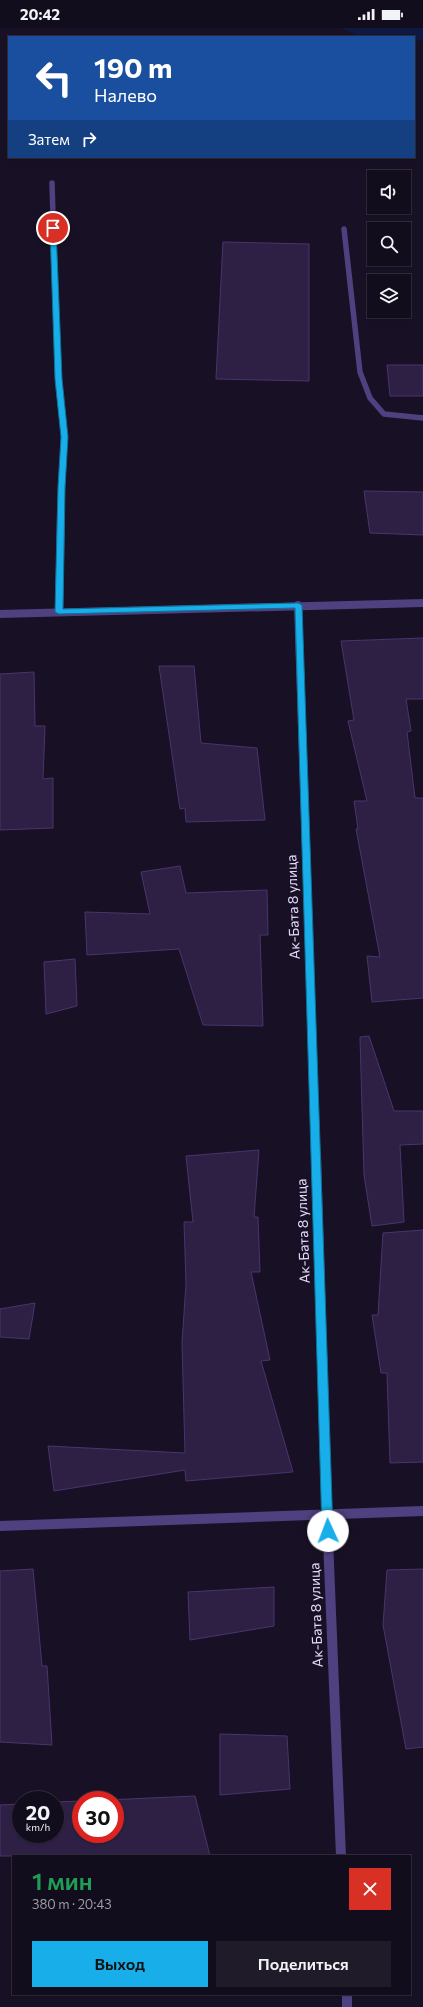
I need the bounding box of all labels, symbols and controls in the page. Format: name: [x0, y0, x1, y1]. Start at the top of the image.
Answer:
text: 20:42: [20, 5, 60, 23]
text: 190 m: [94, 50, 172, 84]
icon: left: [28, 52, 80, 104]
text: Налево: [94, 84, 157, 106]
icon: right: [78, 128, 100, 150]
text: Затем: [28, 130, 70, 148]
map controls: [367, 170, 411, 318]
button: sound: [367, 170, 411, 214]
pin: [36, 211, 70, 245]
icon: arrive: [42, 217, 64, 239]
button: search: [367, 222, 411, 266]
button: layers: [367, 274, 411, 318]
street label: Ак-Бата 8 улица: [282, 854, 303, 960]
street label: Ак-Бата 8 улица: [292, 1178, 313, 1284]
position arrow: [307, 1510, 349, 1552]
street label: Ак-Бата 8 улица: [305, 1562, 326, 1668]
speed limit sign: 30: [72, 1791, 124, 1843]
text: 20: [26, 1800, 50, 1824]
text: km/h: [26, 1821, 50, 1833]
text: 1 мин: [32, 1866, 93, 1895]
button: close: [349, 1868, 391, 1910]
text: 380 m · 20:43: [32, 1896, 112, 1912]
button: Выход: [32, 1941, 208, 1987]
button: Поделиться: [216, 1941, 391, 1987]

